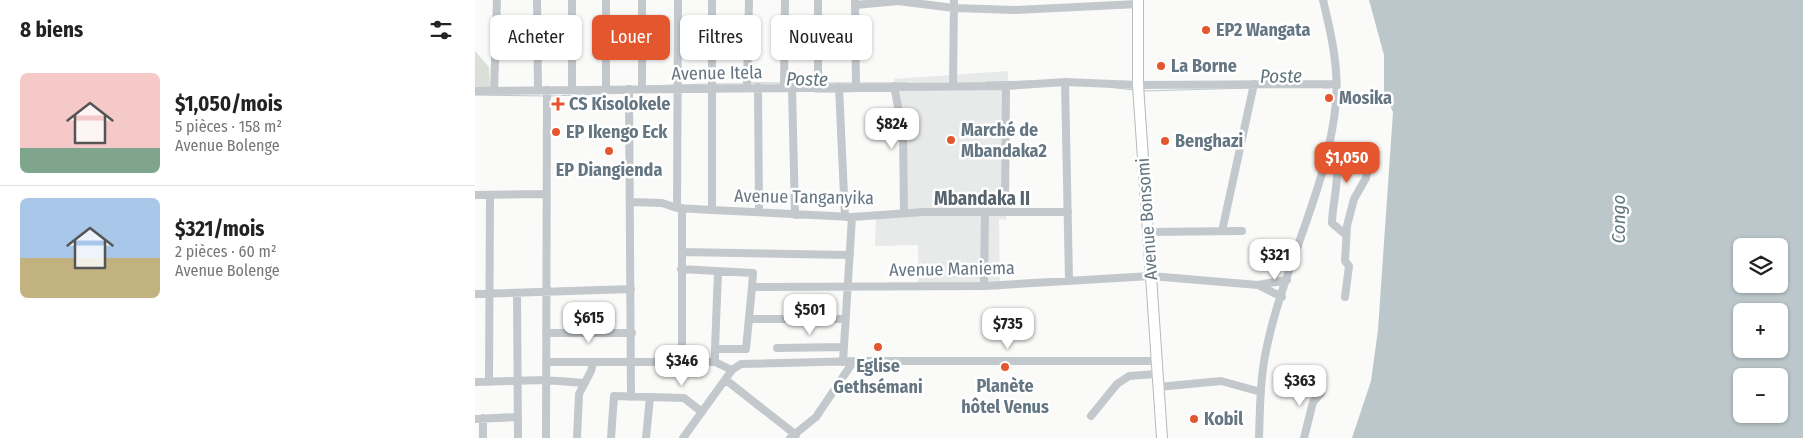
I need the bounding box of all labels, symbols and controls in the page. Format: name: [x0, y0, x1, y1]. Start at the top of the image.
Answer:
chip: Acheter: [490, 15, 582, 60]
chip: Louer: [592, 15, 670, 60]
chip: Filtres: [680, 15, 761, 60]
chip: Nouveau: [771, 15, 872, 60]
icon: filters: [427, 16, 455, 44]
text: 8 biens: [20, 17, 83, 43]
place label: EP2 Wangata: [1216, 19, 1310, 41]
marker: EP2 Wangata: [1200, 24, 1212, 36]
place label: La Borne: [1171, 55, 1237, 77]
marker: La Borne: [1155, 60, 1167, 72]
street label: Avenue Itela: [671, 61, 763, 85]
water label: Poste: [1260, 64, 1302, 88]
water label: Poste: [786, 67, 828, 91]
place label: Mosika: [1339, 87, 1392, 109]
text: $1,050/mois: [175, 91, 282, 117]
marker: Mosika: [1323, 92, 1335, 104]
icon: home: [60, 93, 120, 153]
place label: CS Kisolokele: [569, 93, 670, 115]
marker: CS Kisolokele: [551, 97, 565, 111]
pin: $824: [862, 108, 922, 150]
text: $824: [876, 114, 908, 133]
text: 5 pièces · 158 m²: [175, 117, 282, 136]
place label: Marché de Mbandaka2: [961, 119, 1047, 162]
place label: EP Ikengo Eck: [566, 121, 668, 143]
marker: EP Ikengo Eck: [550, 126, 562, 138]
place label: Benghazi: [1175, 130, 1243, 152]
marker: Marché de Mbandaka2: [945, 134, 957, 146]
marker: Benghazi: [1159, 135, 1171, 147]
text: Avenue Bolenge: [175, 136, 280, 155]
pin: $1,050: [1306, 142, 1388, 184]
marker: EP Diangienda: [603, 145, 615, 157]
text: $1,050: [1326, 148, 1368, 167]
street label: Avenue Bonsomi: [1132, 157, 1162, 281]
place label: EP Diangienda: [556, 159, 662, 181]
street label: Avenue Tanganyika: [734, 185, 874, 209]
district label: Mbandaka II: [934, 187, 1030, 210]
water label: Congo: [1607, 194, 1630, 244]
text: $321/mois: [175, 216, 265, 242]
icon: home: [60, 218, 120, 278]
pin: $321: [1245, 238, 1305, 281]
map controls: [1733, 238, 1788, 423]
button: layers: [1733, 238, 1788, 293]
text: 2 pièces · 60 m²: [175, 242, 277, 261]
text: $321: [1260, 245, 1290, 264]
street label: Avenue Maniema: [889, 257, 1015, 281]
text: Avenue Bolenge: [175, 261, 280, 280]
pin: $501: [780, 294, 840, 336]
text: $501: [795, 300, 825, 319]
pin: $615: [559, 302, 619, 344]
button: +: [1733, 303, 1788, 358]
text: $615: [574, 308, 604, 327]
pin: $735: [978, 308, 1038, 350]
text: $735: [993, 314, 1023, 333]
marker: Eglise Gethsémani: [872, 341, 884, 353]
pin: $346: [652, 344, 712, 387]
text: $346: [666, 351, 698, 370]
place label: Eglise Gethsémani: [833, 355, 923, 398]
marker: Planète hôtel Venus: [999, 361, 1011, 373]
pin: $363: [1270, 364, 1330, 407]
button: −: [1733, 368, 1788, 423]
text: $363: [1284, 371, 1316, 390]
place label: Planète hôtel Venus: [961, 375, 1049, 418]
place label: Kobil: [1204, 408, 1243, 430]
marker: Kobil: [1188, 413, 1200, 425]

